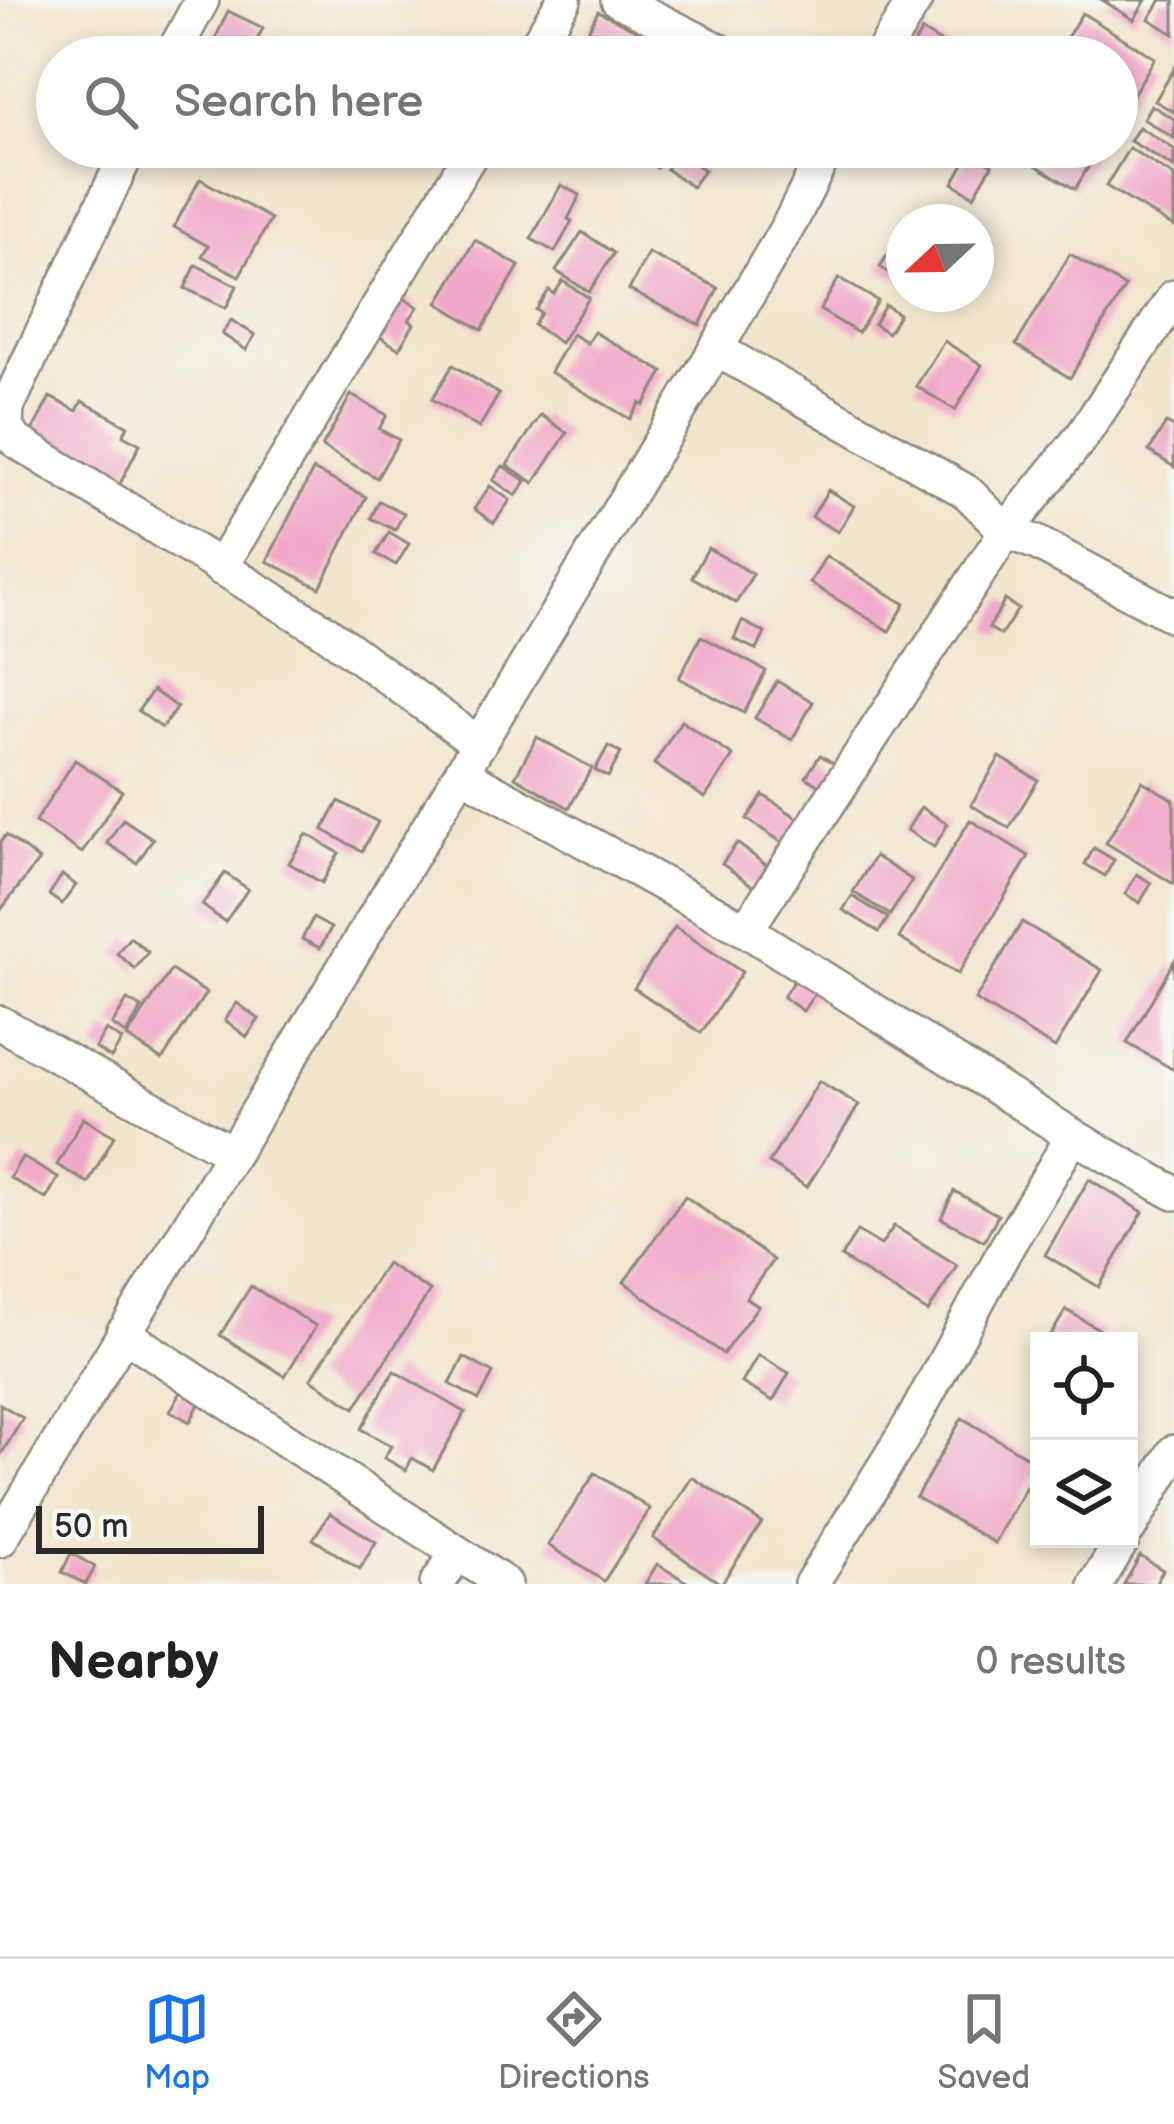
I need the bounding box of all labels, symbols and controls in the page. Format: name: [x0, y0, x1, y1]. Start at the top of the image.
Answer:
search box: [36, 36, 1138, 168]
icon: search: [78, 69, 144, 135]
text: Search here: [174, 75, 423, 130]
north arrow: [886, 204, 994, 312]
map controls: [1030, 1332, 1138, 1548]
button: locate: [1030, 1332, 1138, 1440]
button: layers: [1030, 1440, 1138, 1548]
scale bar: [36, 1500, 264, 1553]
text: 50 m: [54, 1507, 129, 1547]
text: Nearby: [48, 1632, 219, 1693]
text: 0 results: [975, 1639, 1126, 1686]
tab: Map: [144, 1986, 210, 2098]
tab: Directions: [498, 1986, 650, 2098]
tab: Saved: [937, 1986, 1030, 2098]

